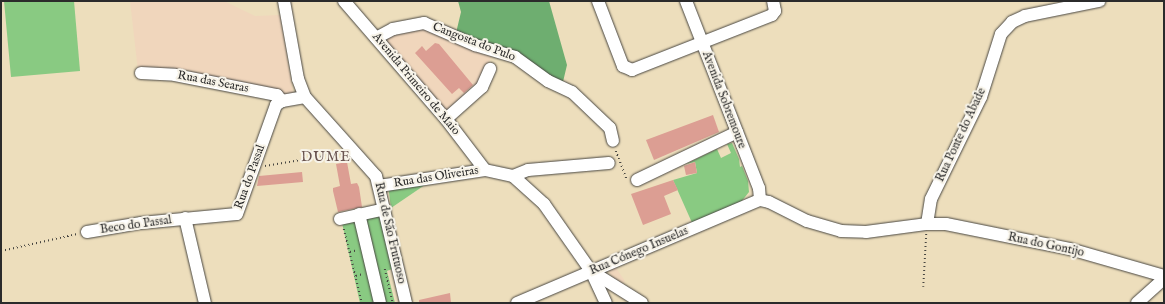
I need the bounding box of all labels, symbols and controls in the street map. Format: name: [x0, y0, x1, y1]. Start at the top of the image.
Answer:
street label: Cangosta do Pulo: [431, 20, 517, 64]
street label: Avenida Primeiro de Maio: [369, 30, 463, 138]
street label: Avenida Sobremoure: [699, 49, 749, 151]
street label: Rua das Searas: [176, 68, 250, 96]
street label: Rua Ponte do Abade: [933, 86, 989, 184]
street label: Rua do Passal: [232, 143, 268, 211]
district label: DUME: [301, 149, 351, 165]
street label: Rua das Oliveiras: [393, 163, 479, 191]
street label: Rua de São Frutuoso: [371, 181, 409, 285]
street label: Beco do Passal: [99, 213, 173, 237]
street label: Rua Cónego Insuelas: [588, 224, 690, 278]
street label: Rua do Gontijo: [1007, 230, 1085, 260]

